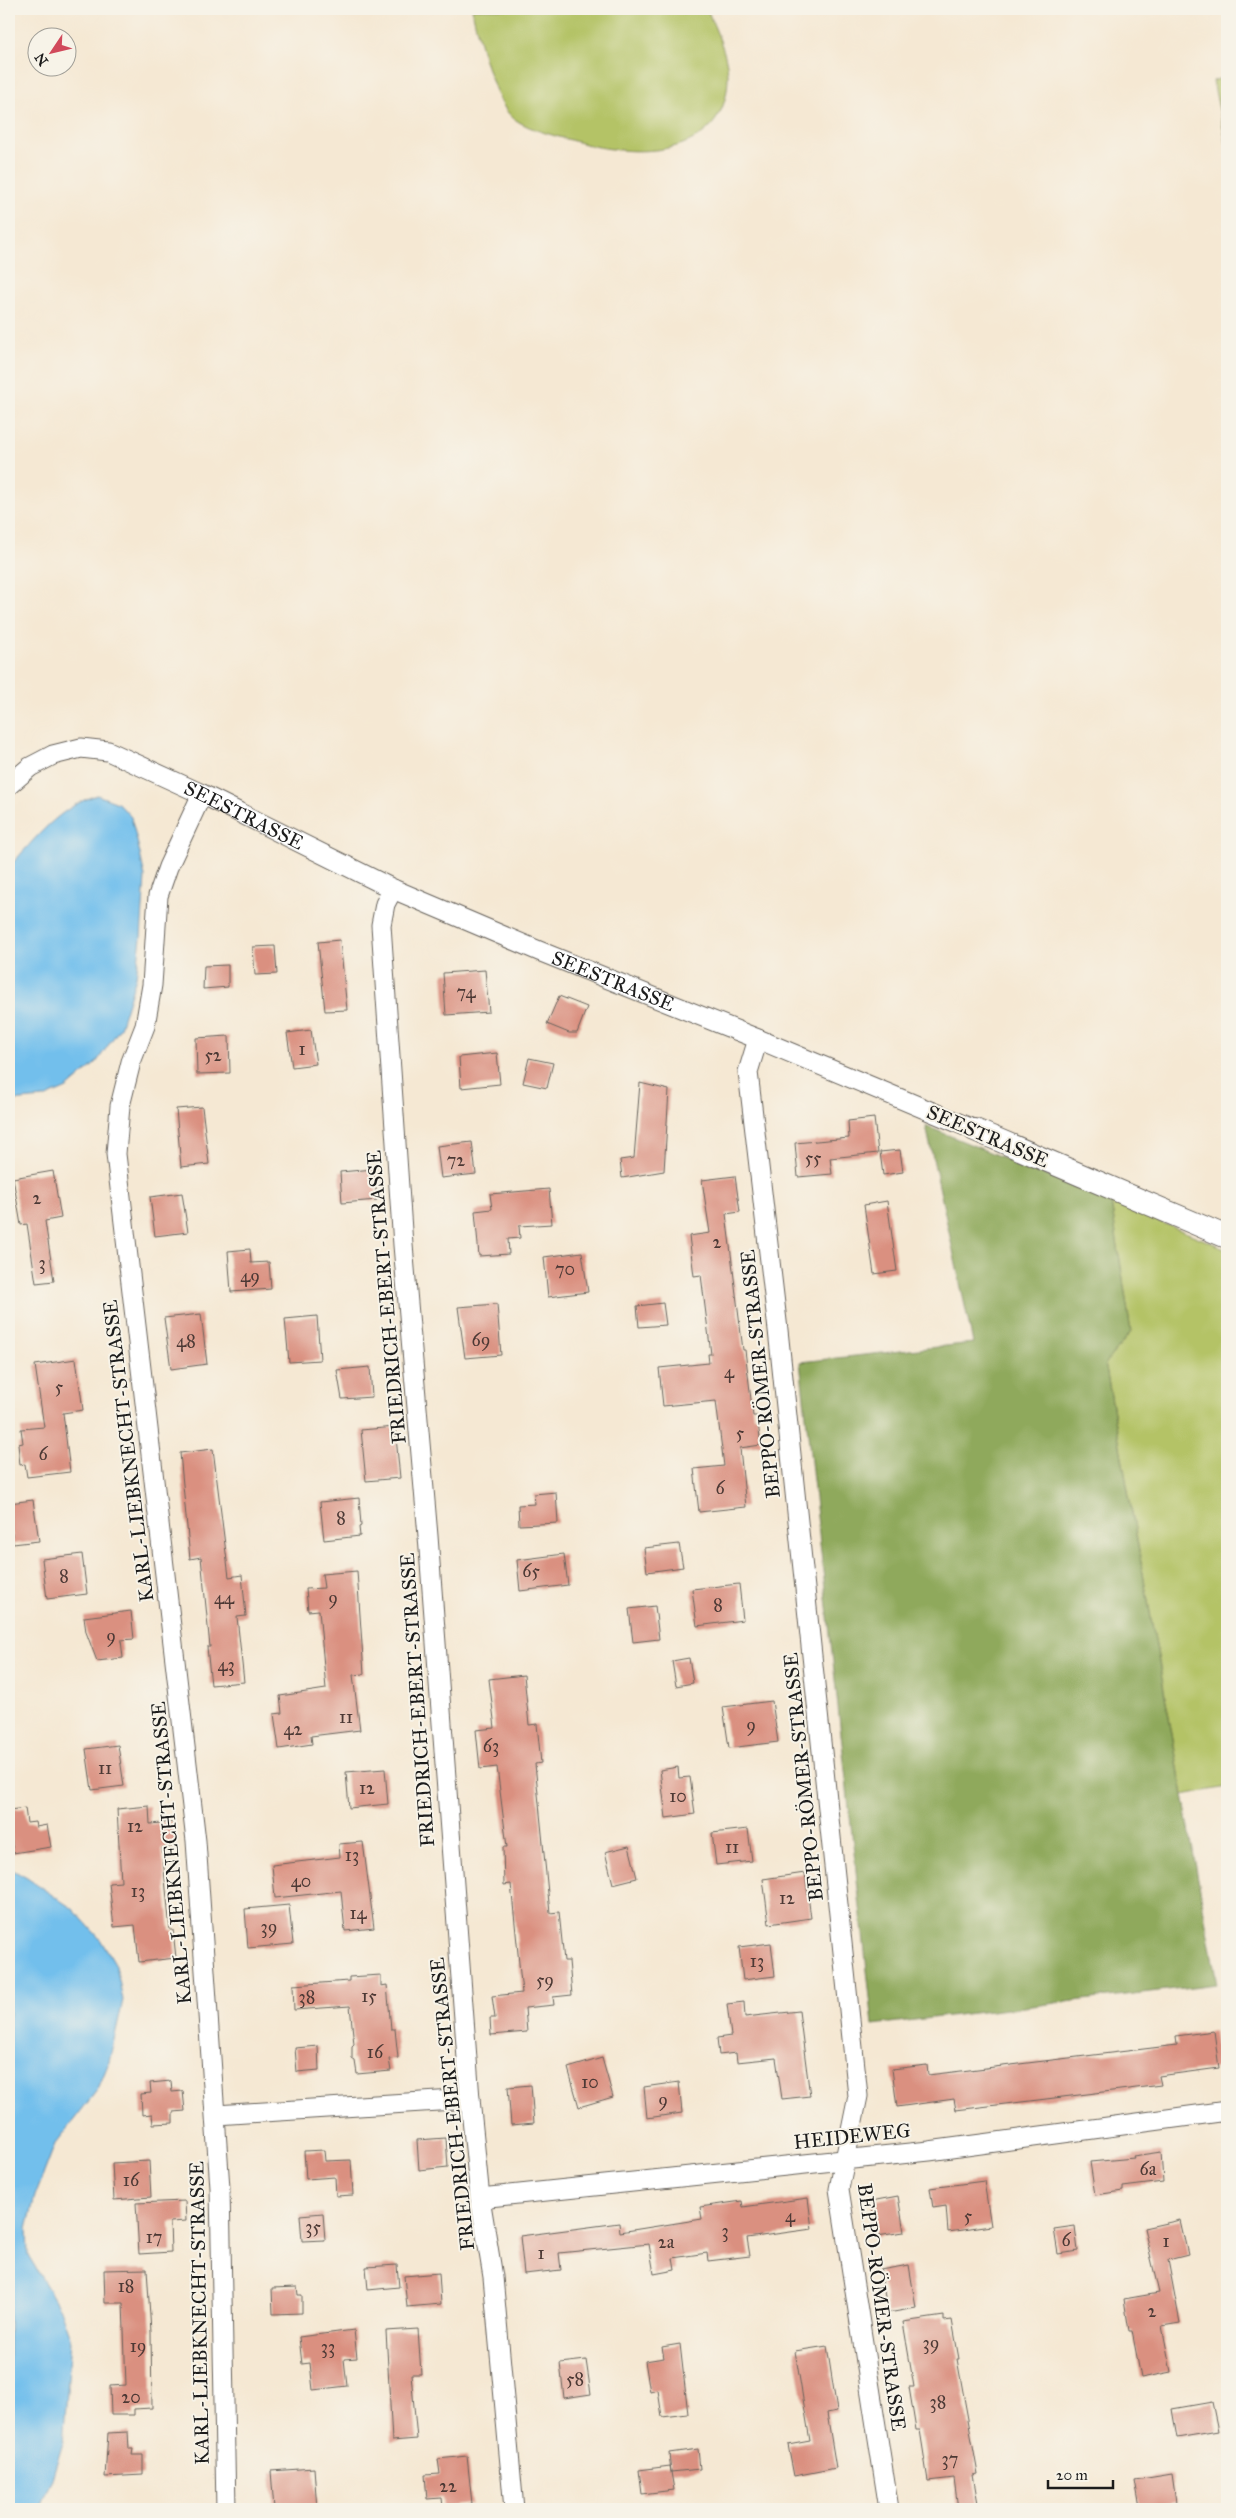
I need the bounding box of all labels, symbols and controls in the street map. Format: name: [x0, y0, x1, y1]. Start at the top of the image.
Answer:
north arrow: [28, 28, 78, 78]
text: N: [31, 49, 52, 69]
street label: SEESTRASSE: [181, 776, 308, 855]
street label: SEESTRASSE: [548, 945, 678, 1016]
house number: 74: [456, 981, 477, 1003]
house number: 1: [298, 1038, 306, 1060]
house number: 52: [204, 1044, 222, 1066]
street label: SEESTRASSE: [923, 1100, 1053, 1172]
house number: 55: [805, 1147, 822, 1169]
street label: FRIEDRICH-EBERT-STRASSE: [361, 1149, 411, 1445]
house number: 72: [447, 1149, 465, 1171]
house number: 2: [33, 1187, 42, 1209]
house number: 2: [713, 1231, 722, 1253]
street label: BEPPO-RÖMER-STRASSE: [735, 1249, 785, 1499]
house number: 3: [38, 1252, 46, 1274]
house number: 70: [555, 1258, 575, 1280]
house number: 49: [240, 1265, 260, 1287]
street label: KARL-LIEBKNECHT-STRASSE: [98, 1299, 158, 1603]
house number: 69: [472, 1329, 490, 1351]
house number: 48: [176, 1330, 196, 1352]
house number: 4: [724, 1361, 735, 1383]
house number: 5: [55, 1376, 64, 1398]
house number: 5: [736, 1422, 745, 1444]
house number: 6: [38, 1443, 48, 1465]
house number: 6: [715, 1477, 725, 1499]
house number: 8: [336, 1507, 346, 1529]
street label: FRIEDRICH-EBERT-STRASSE: [395, 1552, 439, 1848]
house number: 65: [522, 1560, 540, 1582]
house number: 8: [59, 1565, 69, 1587]
house number: 44: [214, 1587, 235, 1609]
house number: 9: [328, 1587, 338, 1609]
house number: 8: [713, 1594, 723, 1616]
house number: 9: [106, 1625, 116, 1647]
street label: BEPPO-RÖMER-STRASSE: [778, 1652, 828, 1902]
house number: 43: [217, 1654, 235, 1676]
street label: KARL-LIEBKNECHT-STRASSE: [146, 1701, 196, 2005]
house number: 11: [339, 1706, 353, 1728]
house number: 9: [746, 1714, 756, 1736]
house number: 42: [284, 1718, 303, 1740]
house number: 63: [483, 1735, 499, 1757]
house number: 11: [98, 1757, 112, 1779]
house number: 12: [359, 1777, 375, 1799]
house number: 10: [669, 1785, 687, 1807]
house number: 12: [127, 1815, 143, 1837]
house number: 11: [725, 1836, 739, 1858]
house number: 13: [345, 1844, 359, 1866]
house number: 40: [291, 1870, 311, 1892]
house number: 13: [131, 1880, 145, 1902]
house number: 12: [779, 1887, 795, 1909]
house number: 14: [349, 1902, 368, 1924]
house number: 39: [261, 1916, 277, 1938]
house number: 13: [750, 1950, 764, 1972]
street label: FRIEDRICH-EBERT-STRASSE: [425, 1956, 479, 2252]
house number: 59: [536, 1969, 554, 1991]
house number: 15: [361, 1985, 377, 2007]
house number: 38: [299, 1986, 315, 2008]
house number: 16: [367, 2041, 384, 2063]
house number: 10: [581, 2071, 599, 2093]
house number: 9: [658, 2089, 668, 2111]
street label: HEIDEWEG: [792, 2118, 912, 2154]
house number: 6a: [1140, 2158, 1157, 2180]
street label: KARL-LIEBKNECHT-STRASSE: [184, 2161, 214, 2465]
house number: 16: [123, 2169, 140, 2191]
street label: BEPPO-RÖMER-STRASSE: [853, 2182, 911, 2432]
house number: 4: [785, 2205, 796, 2227]
house number: 5: [964, 2205, 973, 2227]
house number: 35: [305, 2216, 321, 2238]
house number: 3: [721, 2220, 729, 2242]
house number: 17: [146, 2226, 162, 2248]
house number: 6: [1061, 2229, 1071, 2251]
house number: 1: [1162, 2230, 1170, 2252]
house number: 2a: [658, 2231, 675, 2253]
house number: 1: [537, 2242, 545, 2264]
house number: 18: [118, 2275, 134, 2297]
house number: 2: [1148, 2300, 1157, 2322]
house number: 39: [923, 2332, 939, 2354]
house number: 19: [130, 2335, 146, 2357]
house number: 33: [321, 2336, 335, 2358]
house number: 58: [566, 2368, 584, 2390]
house number: 20: [121, 2386, 141, 2408]
house number: 38: [930, 2391, 946, 2413]
house number: 37: [942, 2448, 958, 2470]
scale bar: [1048, 2458, 1114, 2490]
text: 20 m: [1056, 2466, 1088, 2484]
house number: 22: [439, 2475, 457, 2497]

